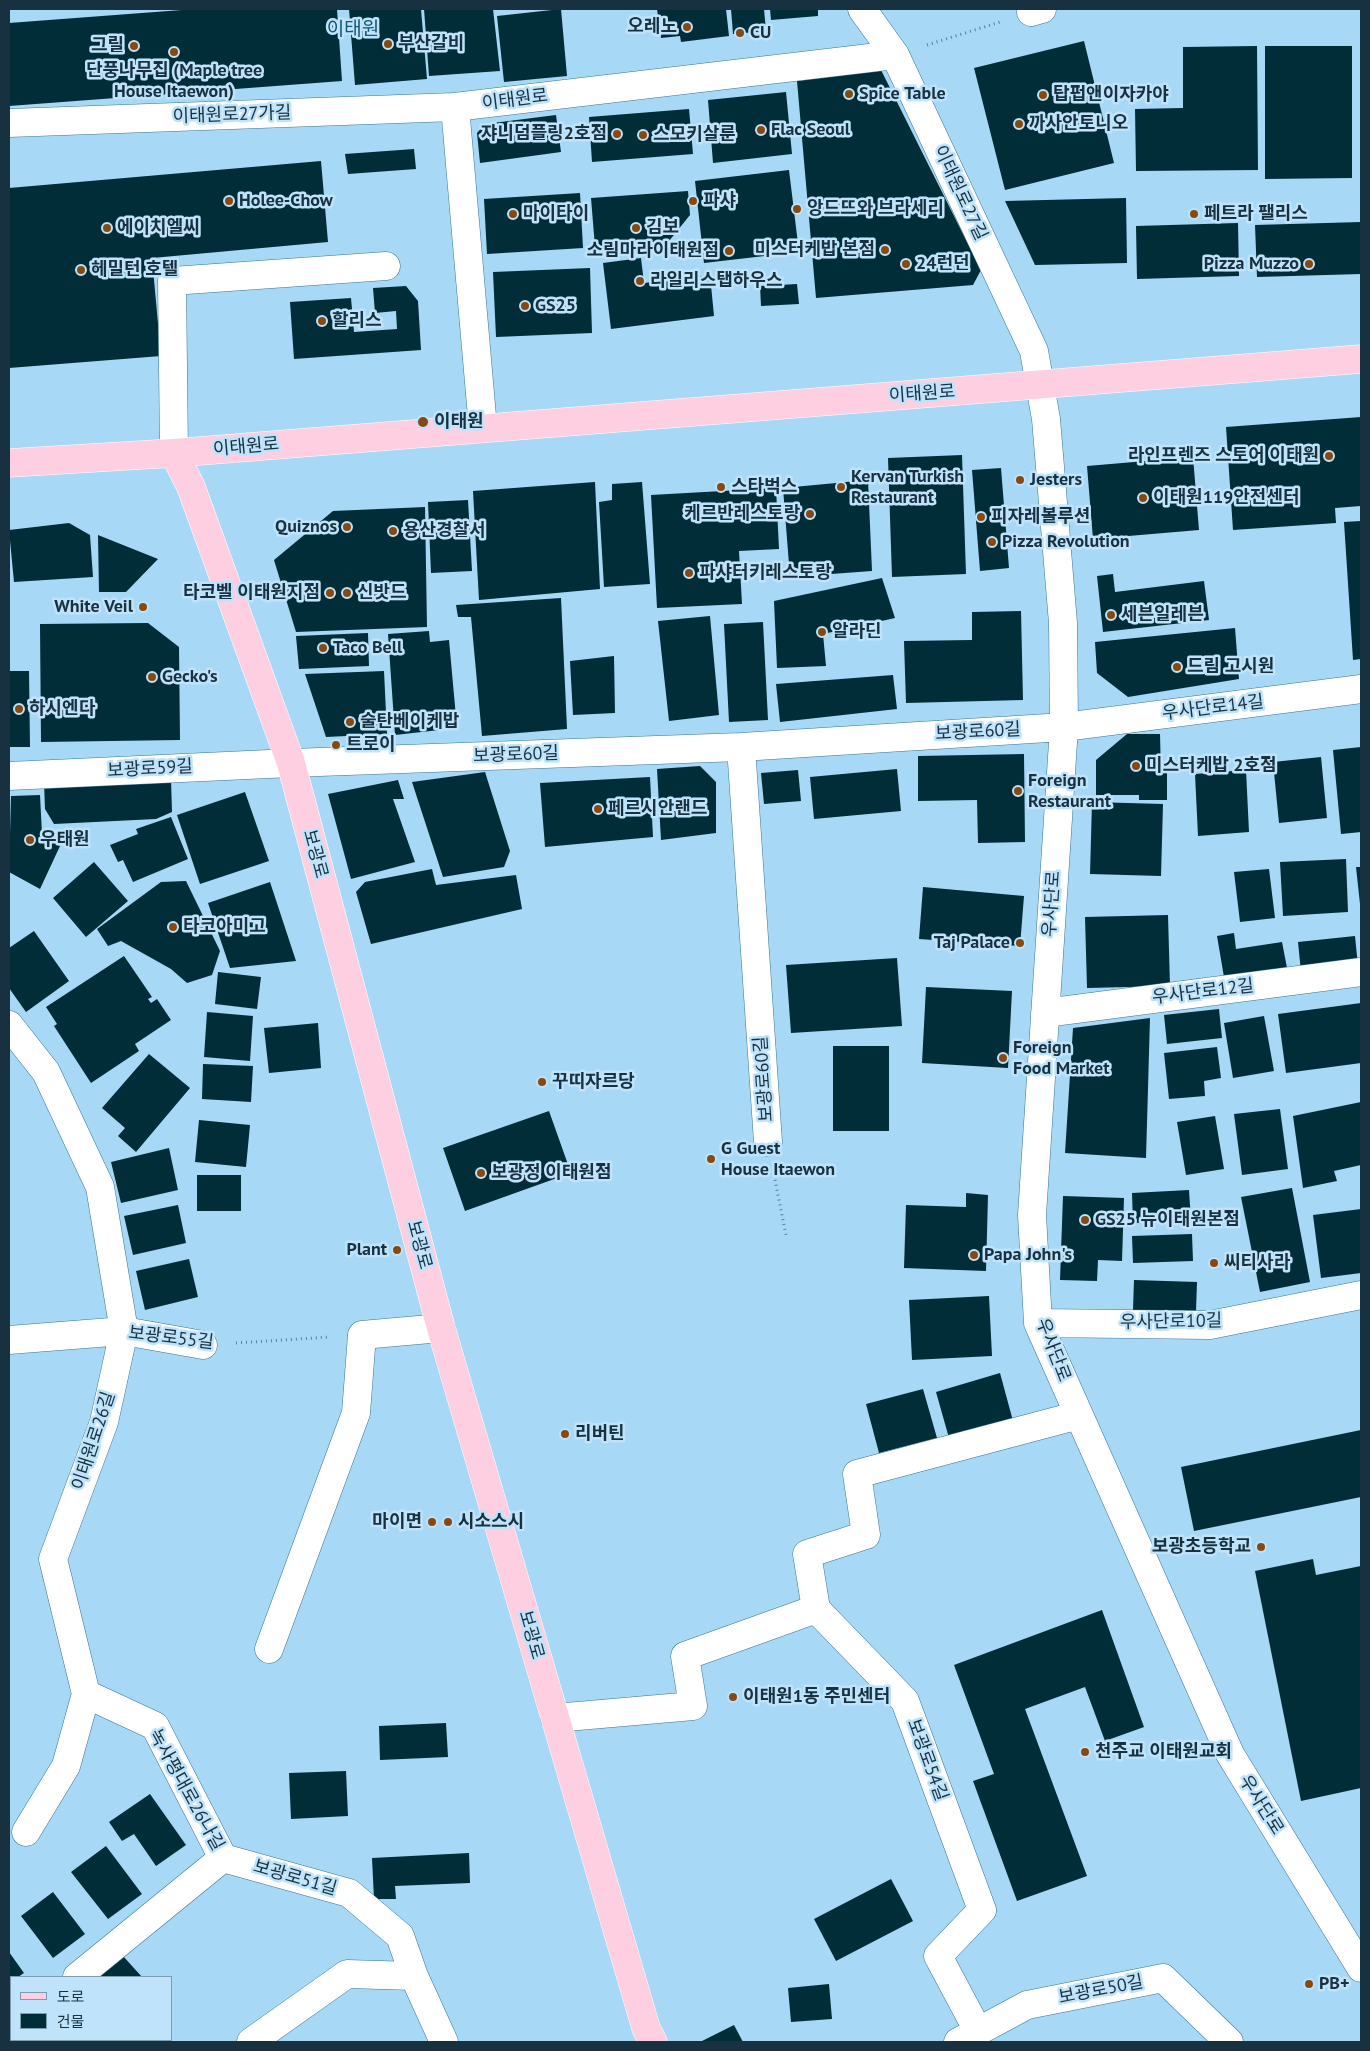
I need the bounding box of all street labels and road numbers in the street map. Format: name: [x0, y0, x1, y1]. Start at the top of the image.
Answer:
street label: 이태원로: [481, 85, 549, 115]
street label: 이태원로27가길: [172, 102, 292, 128]
street label: 이태원로27길: [929, 142, 991, 244]
street label: 이태원로: [888, 381, 956, 407]
street label: 이태원로: [212, 433, 280, 461]
street label: 우사단로14길: [1161, 691, 1265, 725]
street label: 보광로60길: [935, 719, 1021, 745]
street label: 보광로60길: [473, 743, 559, 767]
street label: 보광로59길: [107, 756, 193, 782]
street label: 보광로: [298, 827, 332, 881]
street label: 우사단로: [1039, 870, 1065, 938]
street label: 우사단로12길: [1151, 975, 1255, 1009]
street label: 보광로60길: [750, 1035, 778, 1123]
street label: 보광로: [402, 1218, 436, 1272]
street label: 우사단로10길: [1120, 1310, 1222, 1334]
street label: 우사단로: [1031, 1315, 1075, 1385]
street label: 보광로55길: [127, 1322, 215, 1354]
street label: 이태원로26길: [68, 1389, 120, 1493]
street label: 보광로: [514, 1608, 548, 1662]
street label: 보광로54길: [902, 1716, 952, 1804]
street label: 녹사평대로26나길: [144, 1725, 228, 1855]
street label: 우사단로: [1234, 1771, 1288, 1839]
street label: 보광로51길: [251, 1856, 339, 1900]
street label: 보광로50길: [1057, 1971, 1145, 2009]

